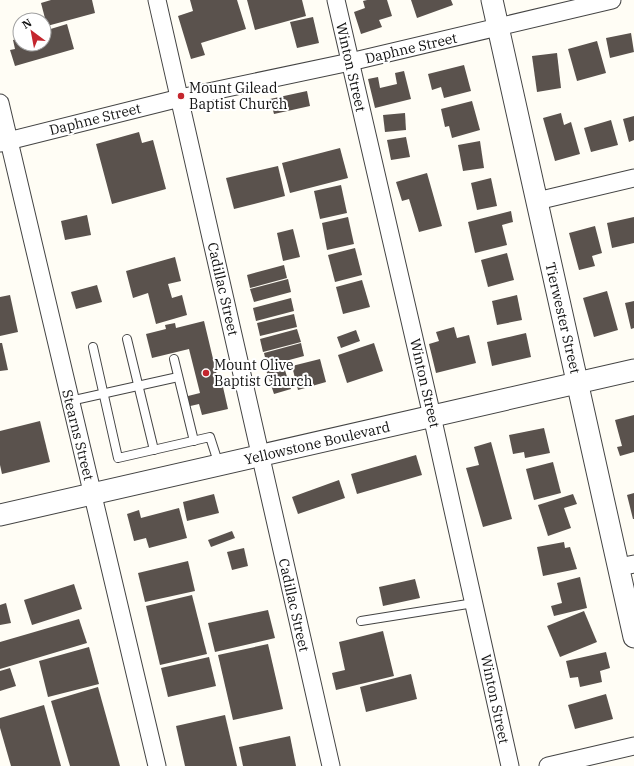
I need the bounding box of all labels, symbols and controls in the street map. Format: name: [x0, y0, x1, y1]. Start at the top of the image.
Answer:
north arrow: [12, 12, 52, 52]
text: N: [19, 15, 34, 32]
street label: Winton Street: [332, 21, 370, 113]
street label: Daphne Street: [363, 29, 459, 67]
place label: Mount Gilead Baptist Church: [189, 79, 288, 113]
marker: Mount Gilead Baptist Church: [176, 91, 186, 101]
street label: Daphne Street: [47, 99, 143, 139]
street label: Cadillac Street: [204, 241, 243, 338]
street label: Tierwester Street: [541, 260, 585, 376]
street label: Winton Street: [406, 337, 444, 429]
place label: Mount Olive Baptist Church: [214, 356, 313, 390]
marker: Mount Olive Baptist Church: [201, 368, 211, 378]
street label: Stearns Street: [58, 388, 98, 482]
street label: Yellowstone Boulevard: [242, 417, 392, 469]
street label: Cadillac Street: [275, 557, 314, 654]
street label: Winton Street: [477, 653, 513, 745]

